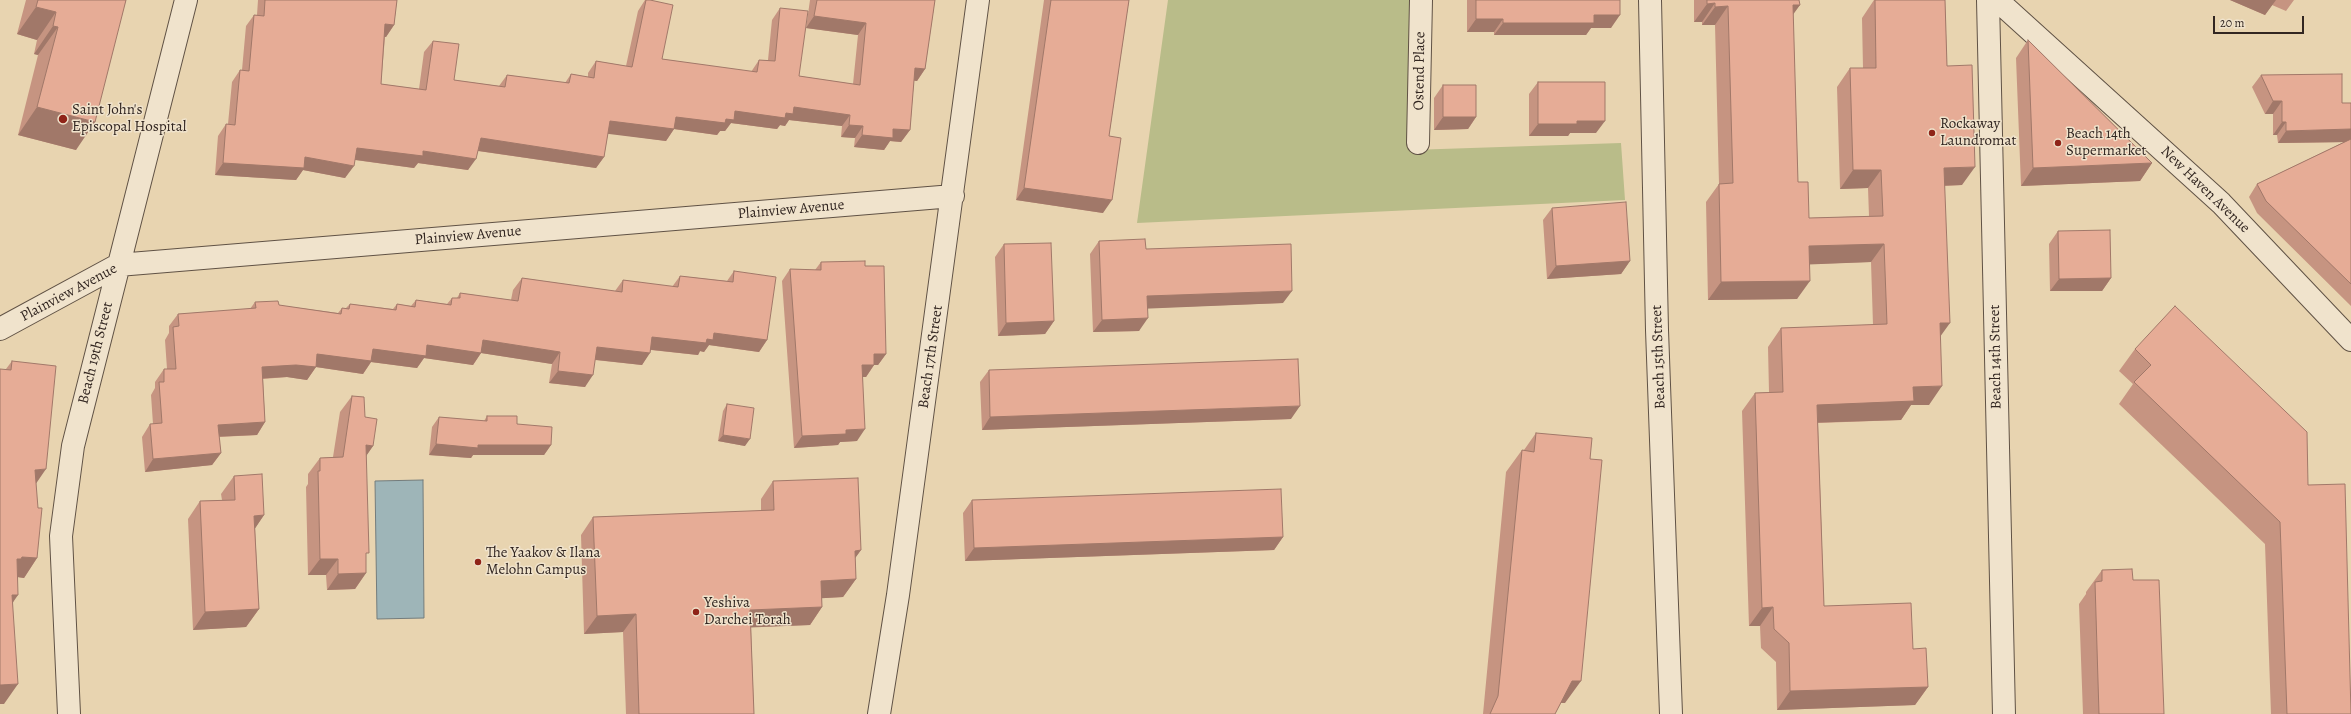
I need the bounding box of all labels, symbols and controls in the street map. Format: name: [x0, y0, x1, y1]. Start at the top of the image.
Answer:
scale bar: [2215, 8, 2306, 34]
text: 20 m: [2220, 15, 2244, 31]
street label: Ostend Place: [1410, 31, 1430, 111]
place label: Saint John's Episcopal Hospital: [72, 101, 186, 136]
marker: Saint John's Episcopal Hospital: [57, 113, 69, 125]
place label: Rockaway Laundromat: [1940, 115, 2016, 150]
place label: Beach 14th Supermarket: [2066, 125, 2146, 160]
marker: Rockaway Laundromat: [1927, 128, 1937, 138]
marker: Beach 14th Supermarket: [2053, 138, 2063, 148]
street label: New Haven Avenue: [2156, 143, 2254, 237]
street label: Plainview Avenue: [737, 196, 845, 224]
street label: Plainview Avenue: [414, 222, 522, 250]
street label: Plainview Avenue: [18, 260, 120, 326]
street label: Beach 19th Street: [75, 300, 117, 406]
street label: Beach 17th Street: [915, 304, 947, 410]
street label: Beach 15th Street: [1648, 305, 1670, 409]
street label: Beach 14th Street: [1986, 305, 2006, 409]
place label: The Yaakov & Ilana Melohn Campus: [486, 544, 600, 579]
marker: The Yaakov & Ilana Melohn Campus: [473, 557, 483, 567]
place label: Yeshiva Darchei Torah: [704, 594, 791, 629]
marker: Yeshiva Darchei Torah: [691, 607, 701, 617]

